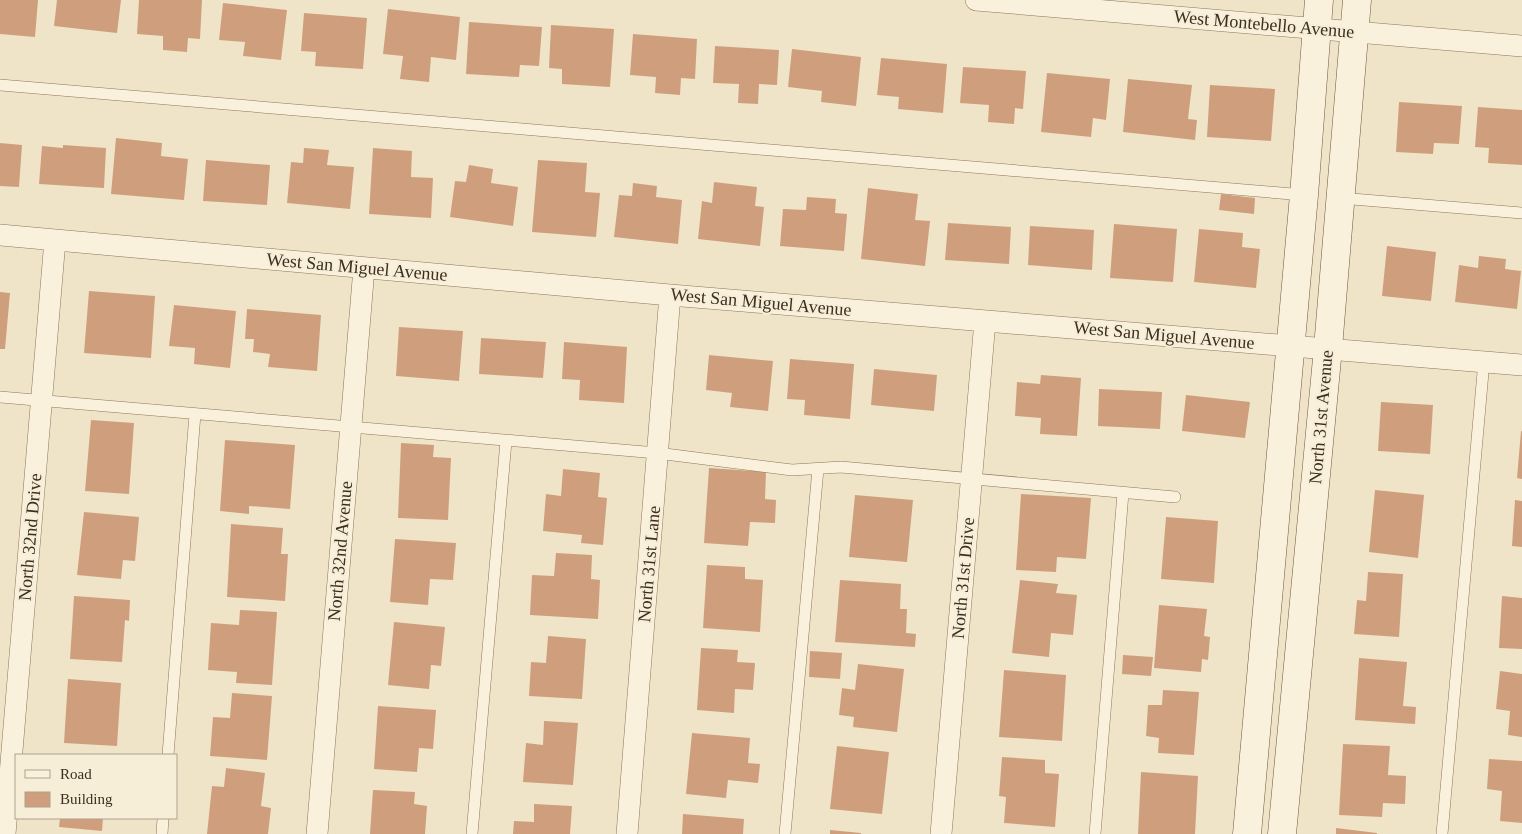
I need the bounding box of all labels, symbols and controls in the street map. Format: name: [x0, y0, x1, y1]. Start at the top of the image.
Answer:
street label: West Montebello Avenue: [1173, 6, 1355, 42]
street label: West San Miguel Avenue: [266, 249, 448, 285]
street label: West San Miguel Avenue: [670, 284, 852, 320]
street label: West San Miguel Avenue: [1073, 317, 1255, 353]
street label: North 31st Avenue: [1305, 349, 1337, 485]
street label: North 32nd Drive: [14, 472, 46, 602]
street label: North 32nd Avenue: [324, 480, 356, 622]
street label: North 31st Lane: [634, 505, 664, 623]
street label: North 31st Drive: [948, 516, 978, 640]
legend: [15, 754, 178, 819]
text: Road: [60, 766, 92, 782]
text: Building: [60, 791, 113, 807]

